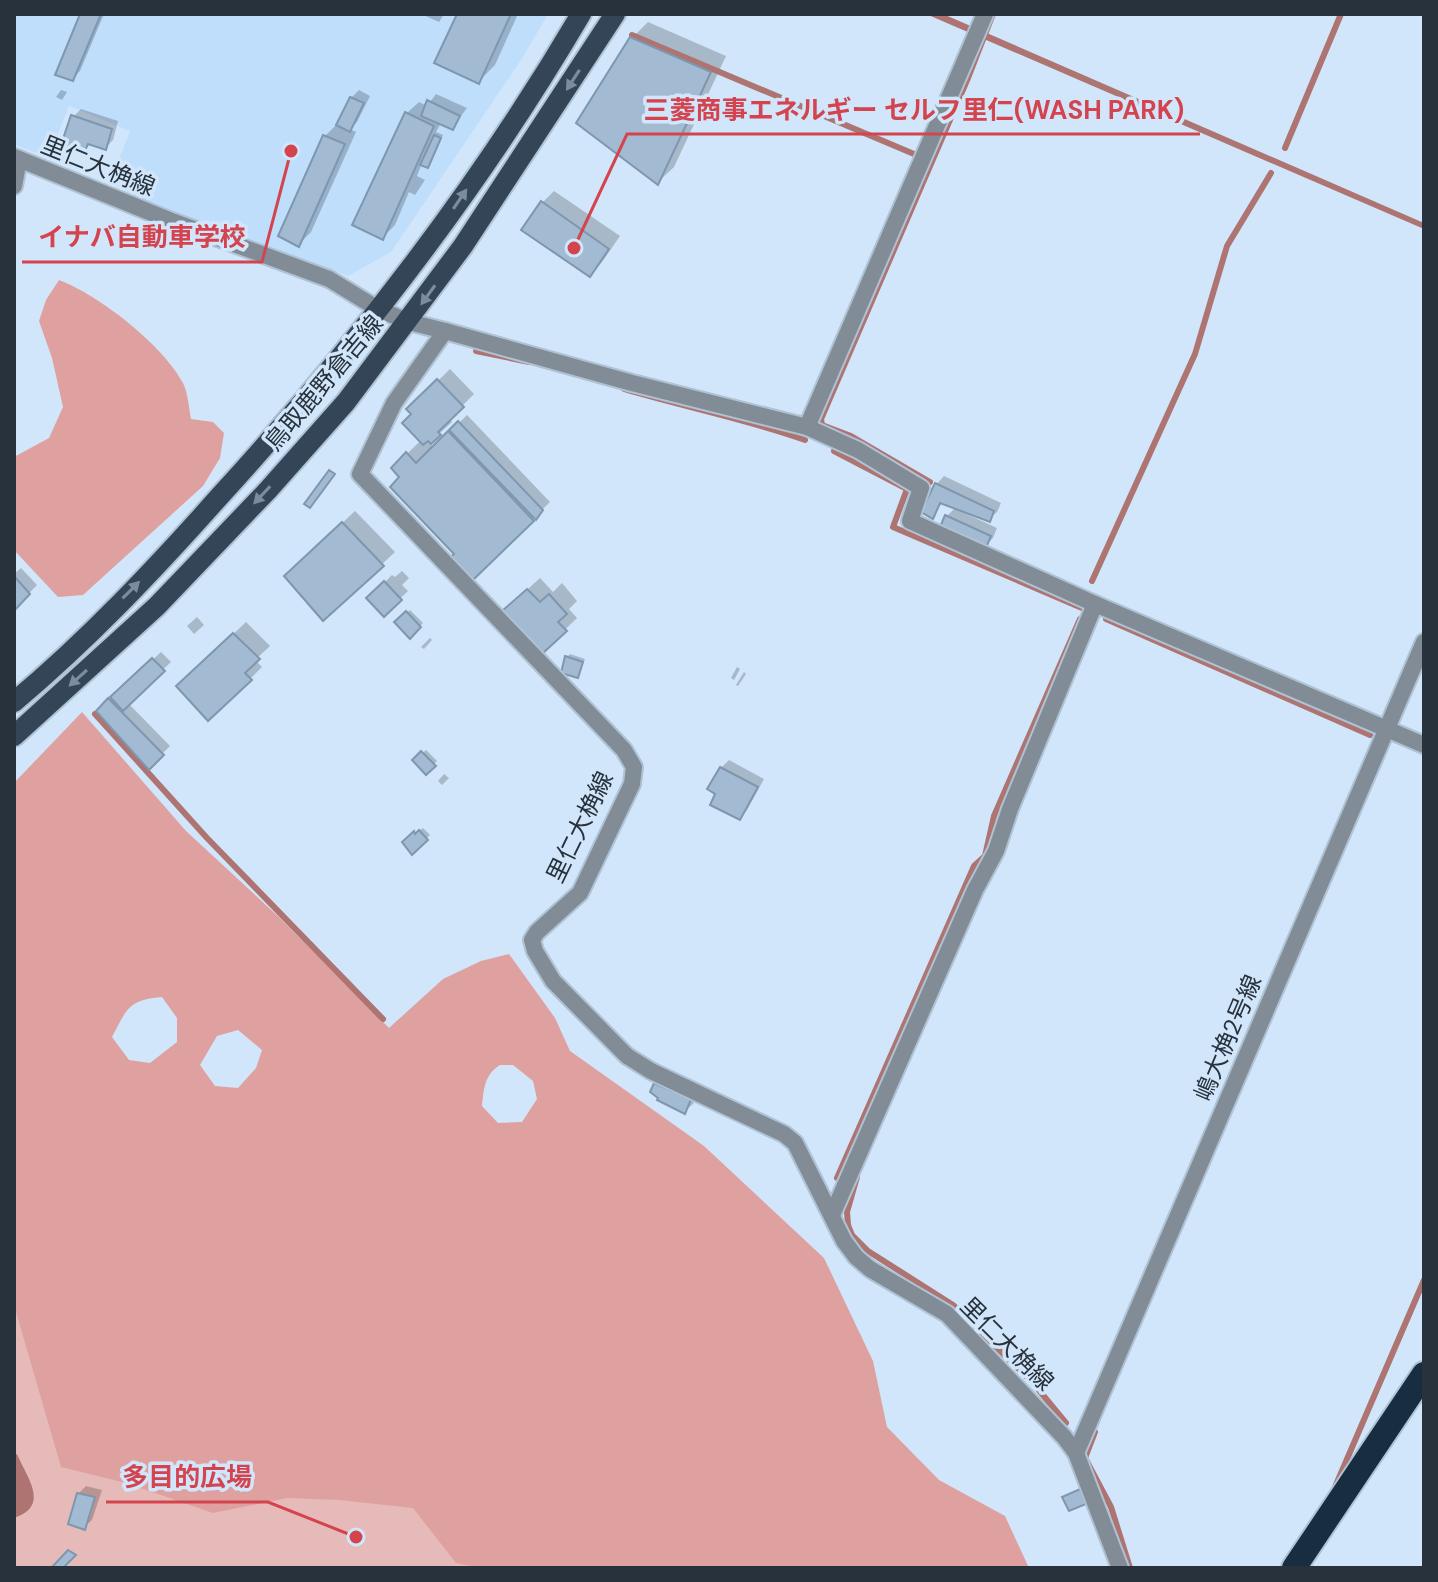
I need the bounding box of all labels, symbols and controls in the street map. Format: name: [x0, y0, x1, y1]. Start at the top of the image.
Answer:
one-way arrow: [566, 69, 581, 90]
callout: 三菱商事エネルギー セルフ里仁(WASH PARK): [627, 84, 1200, 134]
text: 三菱商事エネルギー セルフ里仁(WASH PARK): [644, 93, 1184, 127]
street label: 里仁大桷線: [37, 129, 160, 202]
one-way arrow: [452, 189, 467, 210]
callout: イナバ自動車学校: [22, 212, 262, 262]
text: イナバ自動車学校: [38, 220, 246, 254]
one-way arrow: [421, 285, 436, 306]
street label: 鳥取鹿野倉吉線: [258, 308, 389, 457]
one-way arrow: [254, 486, 272, 505]
one-way arrow: [121, 582, 140, 600]
one-way arrow: [68, 669, 87, 687]
street label: 里仁大桷線: [539, 766, 620, 888]
street label: 嶋大桷2号線: [1187, 970, 1268, 1105]
street label: 里仁大桷線: [954, 1290, 1061, 1397]
callout: 多目的広場: [106, 1452, 268, 1502]
text: 多目的広場: [122, 1460, 252, 1494]

